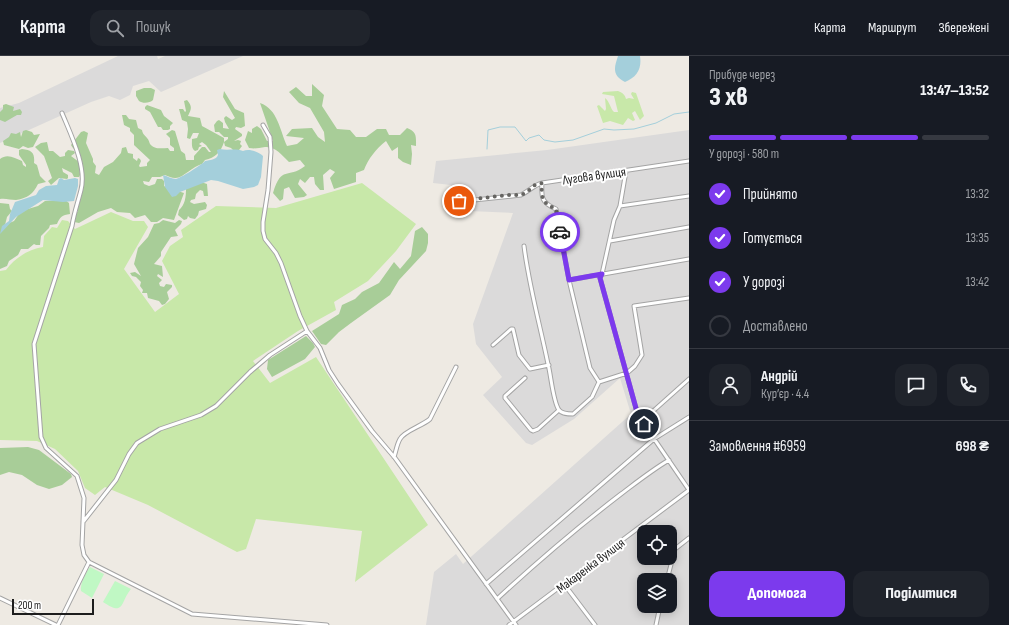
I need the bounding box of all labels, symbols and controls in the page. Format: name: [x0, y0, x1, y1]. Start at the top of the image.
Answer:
search box: [90, 10, 370, 46]
text: Карта: [20, 16, 66, 39]
icon: search: [104, 17, 126, 39]
text: Пошук: [136, 18, 170, 37]
text: Карта: [814, 19, 846, 36]
text: Маршрут: [868, 19, 916, 36]
text: Збережені: [938, 19, 989, 36]
text: Прибуде через: [709, 67, 775, 83]
text: 13:47–13:52: [920, 81, 989, 100]
text: 3 хв: [709, 82, 748, 113]
text: У дорозі · 580 m: [709, 146, 779, 162]
street label: Лугова вулиця: [560, 164, 627, 188]
icon: check: [709, 183, 731, 205]
pin: [442, 184, 476, 218]
text: Прийнято: [743, 185, 797, 204]
text: 13:32: [966, 186, 989, 202]
icon: bag: [448, 190, 470, 212]
courier: [540, 212, 580, 252]
icon: car: [549, 221, 571, 243]
icon: check: [709, 227, 731, 249]
text: Готується: [743, 229, 802, 248]
text: 13:35: [966, 230, 989, 246]
icon: check: [709, 271, 731, 293]
text: У дорозі: [743, 273, 785, 292]
text: 13:42: [966, 274, 989, 290]
text: Доставлено: [743, 317, 808, 336]
button: person: [709, 364, 751, 406]
button: chat: [895, 364, 937, 406]
button: phone: [947, 364, 989, 406]
text: Андрій: [761, 367, 797, 386]
text: Кур’єр · 4.4: [761, 386, 809, 402]
pin: [627, 407, 661, 441]
icon: home: [633, 413, 655, 435]
text: Замовлення #6959: [709, 437, 806, 456]
text: 698 ₴: [955, 437, 989, 456]
map controls: [637, 525, 677, 613]
button: locate: [637, 525, 677, 565]
street label: Макаренка вулиця: [553, 535, 628, 597]
button: Допомога: [709, 571, 845, 617]
button: Поділитися: [853, 571, 989, 617]
button: layers: [637, 573, 677, 613]
scale bar: [12, 597, 94, 616]
text: 200 m: [18, 599, 41, 612]

